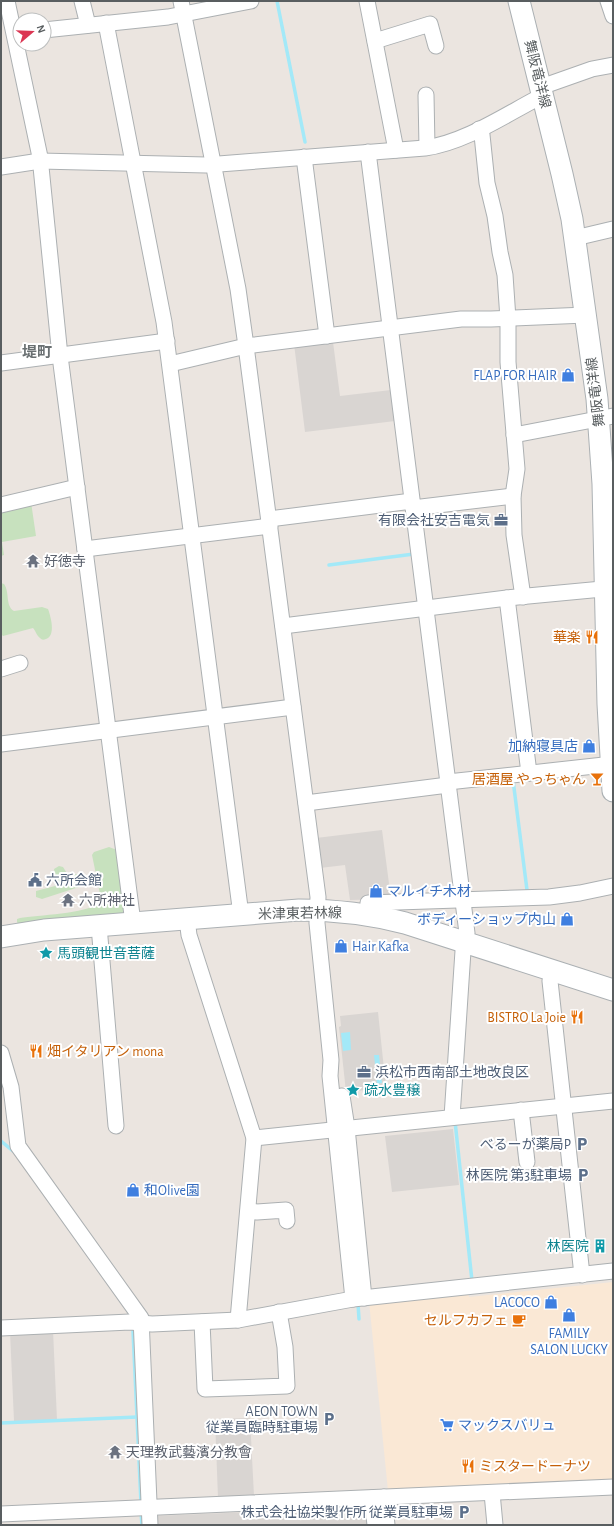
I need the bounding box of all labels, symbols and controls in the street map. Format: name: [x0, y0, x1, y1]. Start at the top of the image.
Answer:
north arrow: [12, 12, 52, 52]
text: N: [35, 23, 47, 34]
street label: 舞阪竜洋線: [522, 38, 553, 110]
district label: 堤町: [22, 344, 52, 360]
street label: 舞阪竜洋線: [584, 356, 607, 428]
shop icon: FLAP FOR HAIR: [560, 367, 576, 383]
place label: FLAP FOR HAIR: [473, 369, 557, 383]
office icon: 有限会社安吉電気: [493, 512, 509, 528]
place label: 有限会社安吉電気: [378, 513, 490, 528]
temple icon: 好徳寺: [25, 553, 41, 569]
place label: 好徳寺: [44, 554, 86, 569]
restaurant icon: 華楽: [584, 629, 600, 645]
place label: 華楽: [553, 630, 581, 645]
shop icon: 加納寝具店: [581, 738, 597, 754]
place label: 加納寝具店: [508, 739, 578, 754]
bar icon: 居酒屋 やっちゃん: [589, 771, 605, 787]
place label: 居酒屋 やっちゃん: [472, 772, 586, 787]
public building icon: 六所会館: [27, 872, 43, 888]
place label: 六所会館: [46, 873, 102, 888]
shop icon: マルイチ木材: [368, 883, 384, 899]
place label: マルイチ木材: [387, 883, 471, 899]
temple icon: 六所神社: [60, 892, 76, 908]
place label: 六所神社: [79, 893, 135, 908]
street label: 米津東若林線: [258, 905, 342, 922]
shop icon: ボディーショップ内山: [559, 911, 575, 927]
place label: ボディーショップ内山: [417, 912, 556, 927]
shop icon: Hair Kafka: [333, 938, 349, 954]
place label: Hair Kafka: [352, 940, 409, 954]
place icon: 馬頭観世音菩薩: [38, 945, 54, 961]
place label: 馬頭観世音菩薩: [57, 946, 155, 961]
restaurant icon: BISTRO La Joie: [569, 1009, 585, 1025]
place label: BISTRO La Joie: [487, 1011, 566, 1025]
restaurant icon: 畑イタリアン mona: [28, 1043, 44, 1059]
place label: 畑イタリアン mona: [47, 1044, 164, 1059]
office icon: 浜松市西南部土地改良区: [356, 1064, 372, 1080]
place label: 浜松市西南部土地改良区: [375, 1065, 529, 1080]
place icon: 疏水豊穣: [345, 1082, 361, 1098]
place label: 疏水豊穣: [364, 1083, 421, 1098]
parking icon: べるーが薬局P: [574, 1136, 590, 1152]
place label: べるーが薬局P: [480, 1137, 571, 1152]
place label: 林医院 第3駐車場: [466, 1167, 572, 1183]
parking icon: 林医院 第3駐車場: [575, 1167, 591, 1183]
shop icon: 和Olive園: [125, 1182, 141, 1198]
place label: 和Olive園: [144, 1183, 200, 1198]
building icon: 林医院: [592, 1238, 608, 1254]
place label: 林医院: [547, 1239, 589, 1254]
shop icon: LACOCO: [543, 1294, 559, 1310]
place label: LACOCO: [494, 1296, 540, 1310]
shop icon: FAMILY SALON LUCKY: [561, 1307, 577, 1323]
cafe icon: セルフカフェ: [511, 1312, 527, 1328]
place label: セルフカフェ: [424, 1314, 508, 1328]
place label: FAMILY SALON LUCKY: [530, 1327, 608, 1357]
place label: AEON TOWN 従業員臨時駐車場: [206, 1405, 318, 1435]
parking icon: AEON TOWN 従業員臨時駐車場: [321, 1411, 337, 1427]
supermarket icon: マックスバリュ: [439, 1417, 455, 1433]
place label: マックスバリュ: [458, 1418, 556, 1433]
temple icon: 天理教武藝濱分教會: [107, 1444, 123, 1460]
place label: 天理教武藝濱分教會: [126, 1445, 252, 1460]
restaurant icon: ミスタードーナツ: [460, 1458, 476, 1474]
place label: ミスタードーナツ: [479, 1459, 591, 1474]
place label: 株式会社協栄製作所 従業員駐車場: [241, 1504, 453, 1520]
parking icon: 株式会社協栄製作所 従業員駐車場: [456, 1504, 472, 1520]

